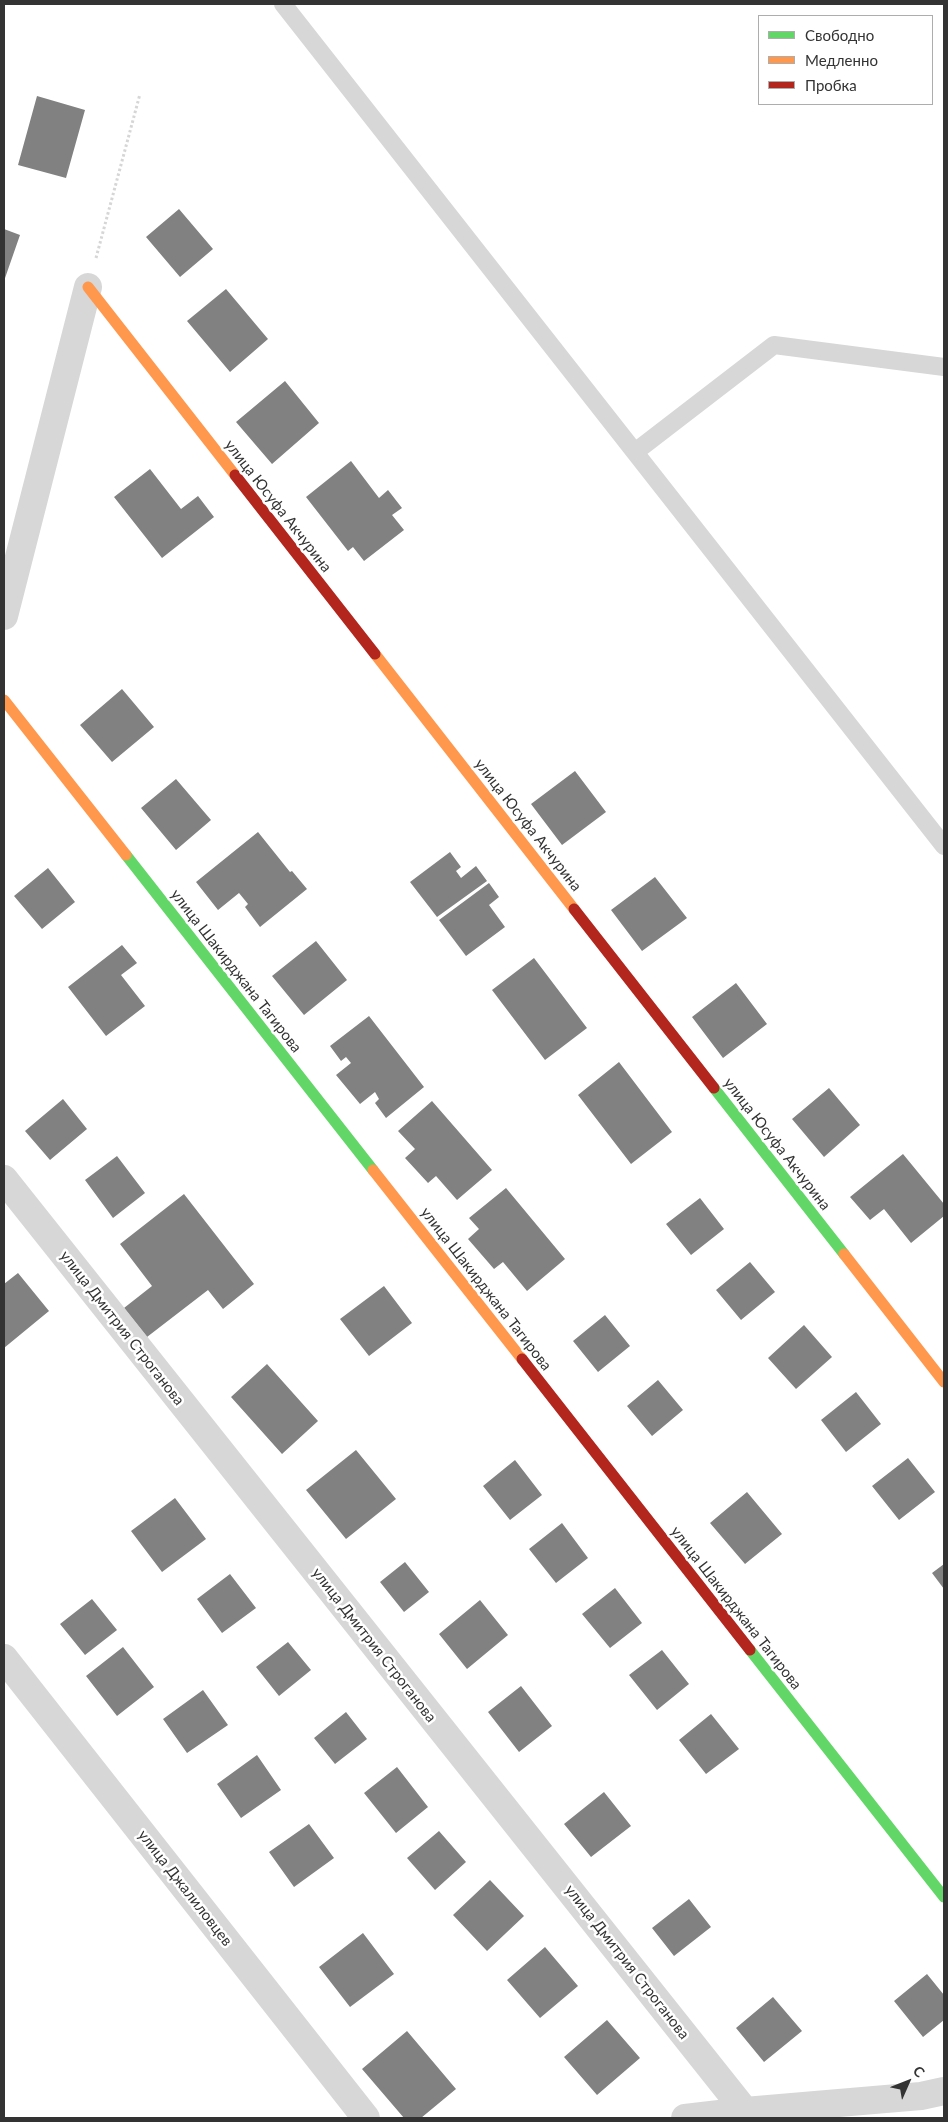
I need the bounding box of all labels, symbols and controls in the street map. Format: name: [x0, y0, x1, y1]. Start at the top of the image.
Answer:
legend: [758, 15, 933, 105]
text: Свободно: [805, 26, 874, 44]
text: Медленно: [805, 51, 878, 69]
text: Пробка: [805, 76, 857, 94]
street label: улица Юсуфа Акчурина: [221, 436, 335, 576]
street label: улица Юсуфа Акчурина: [471, 755, 585, 895]
street label: улица Шакирджана Тагирова: [167, 886, 305, 1056]
street label: улица Юсуфа Акчурина: [720, 1074, 834, 1214]
street label: улица Шакирджана Тагирова: [417, 1204, 555, 1374]
street label: улица Дмитрия Строганова: [56, 1247, 188, 1409]
street label: улица Шакирджана Тагирова: [667, 1523, 805, 1693]
street label: улица Дмитрия Строганова: [308, 1564, 440, 1726]
street label: улица Джалиловцев: [134, 1826, 236, 1950]
street label: улица Дмитрия Строганова: [561, 1881, 693, 2043]
north arrow: [883, 2057, 933, 2107]
text: С: [910, 2062, 928, 2080]

